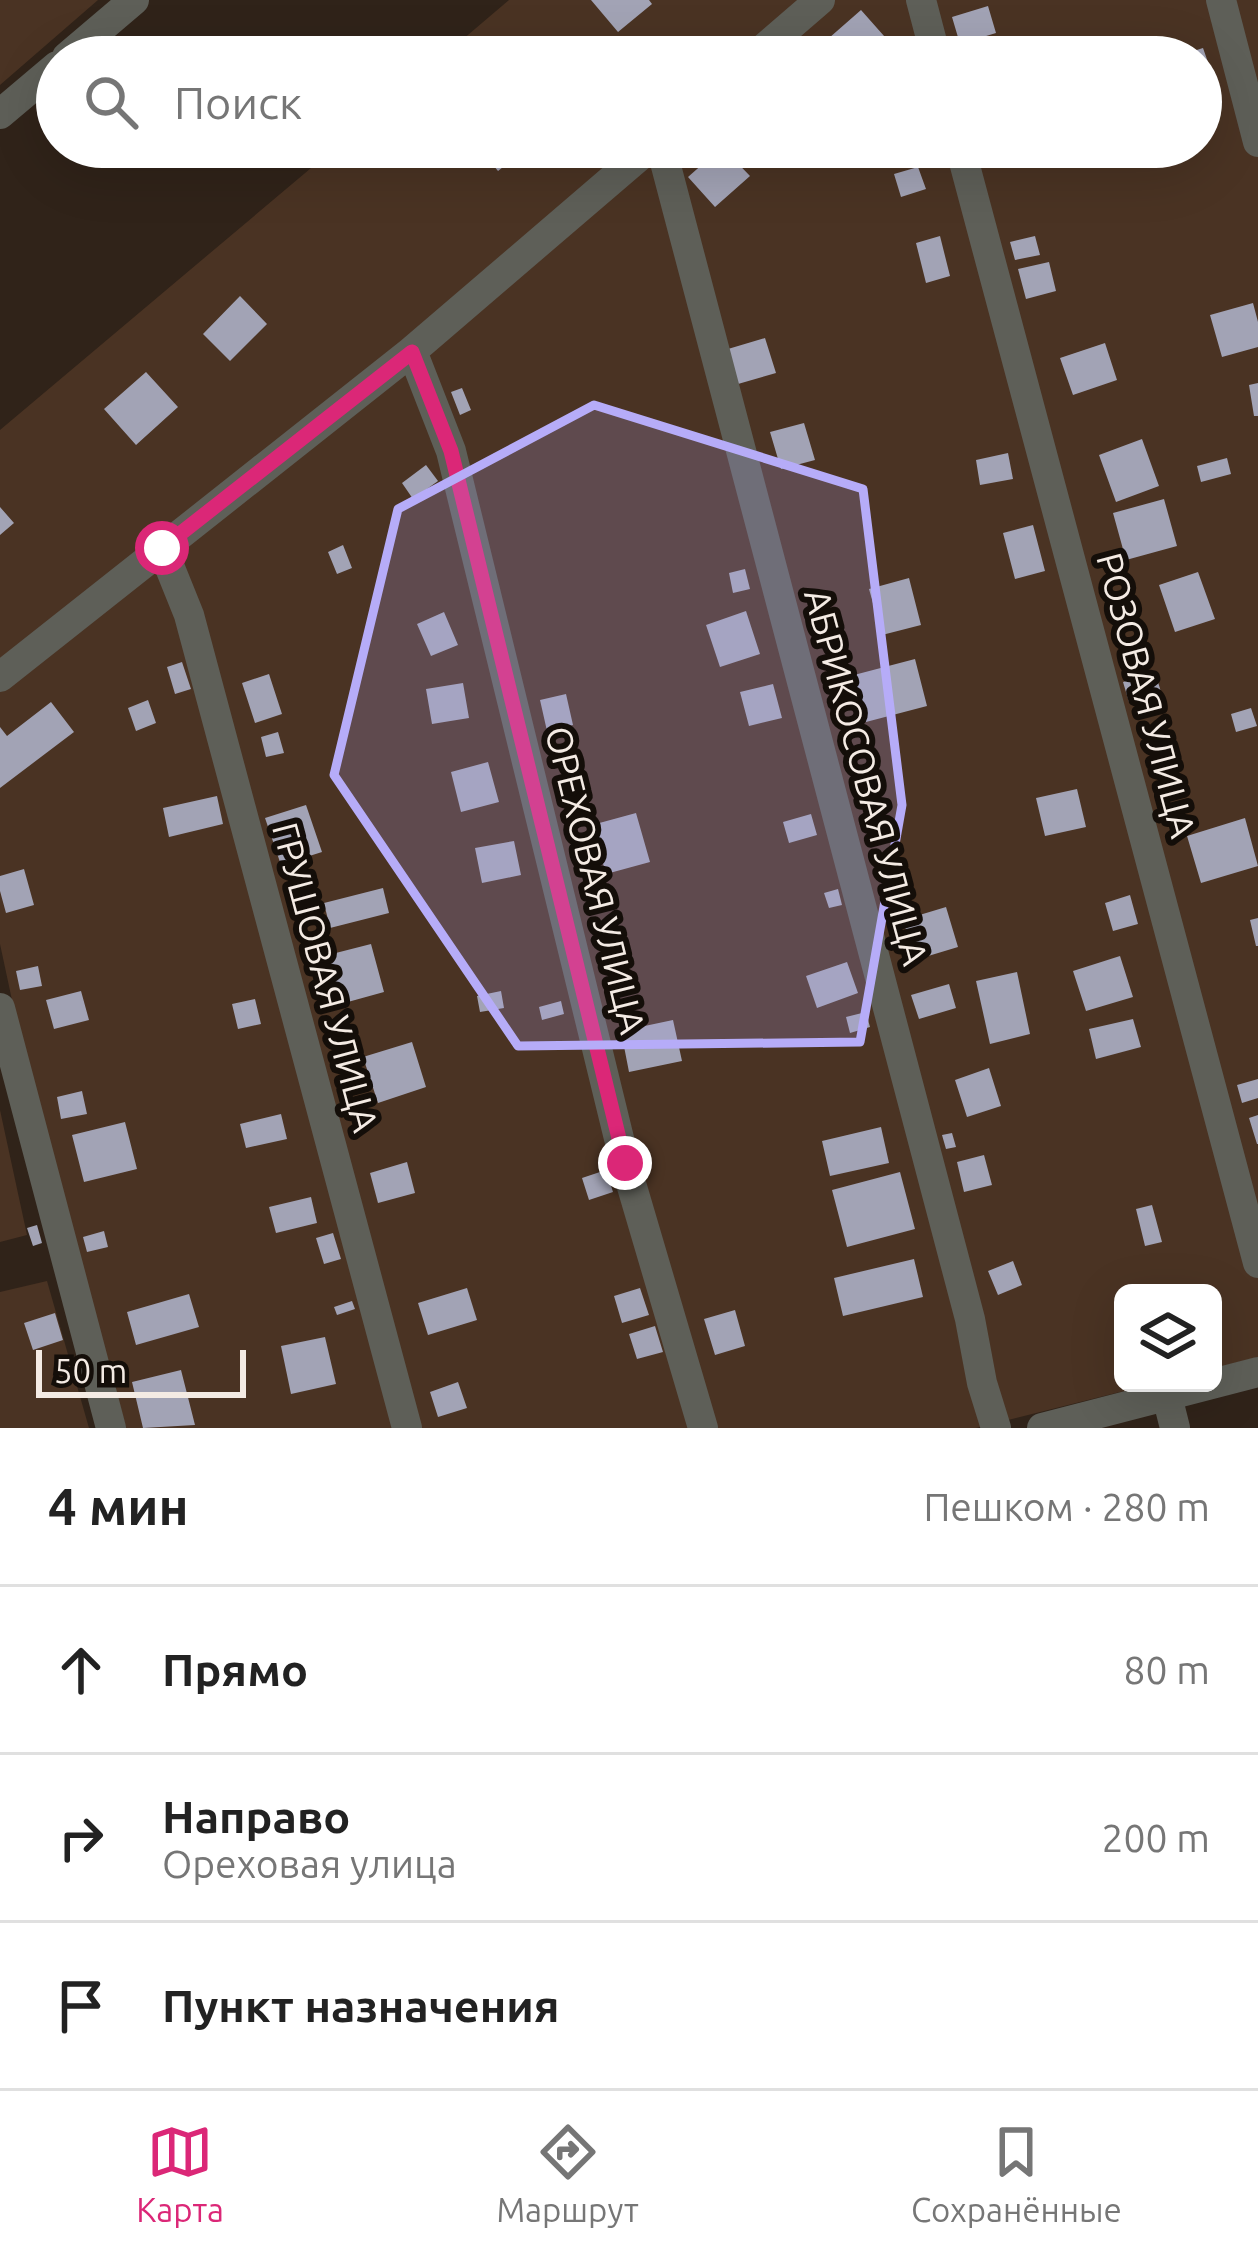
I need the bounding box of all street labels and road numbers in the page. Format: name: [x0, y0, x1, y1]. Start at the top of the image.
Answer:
street label: РОЗОВАЯ УЛИЦА: [1089, 548, 1205, 842]
street label: АБРИКОСОВАЯ УЛИЦА: [797, 585, 937, 970]
street label: ОРЕХОВАЯ УЛИЦА: [538, 722, 654, 1039]
street label: ГРУШОВАЯ УЛИЦА: [265, 818, 387, 1137]

